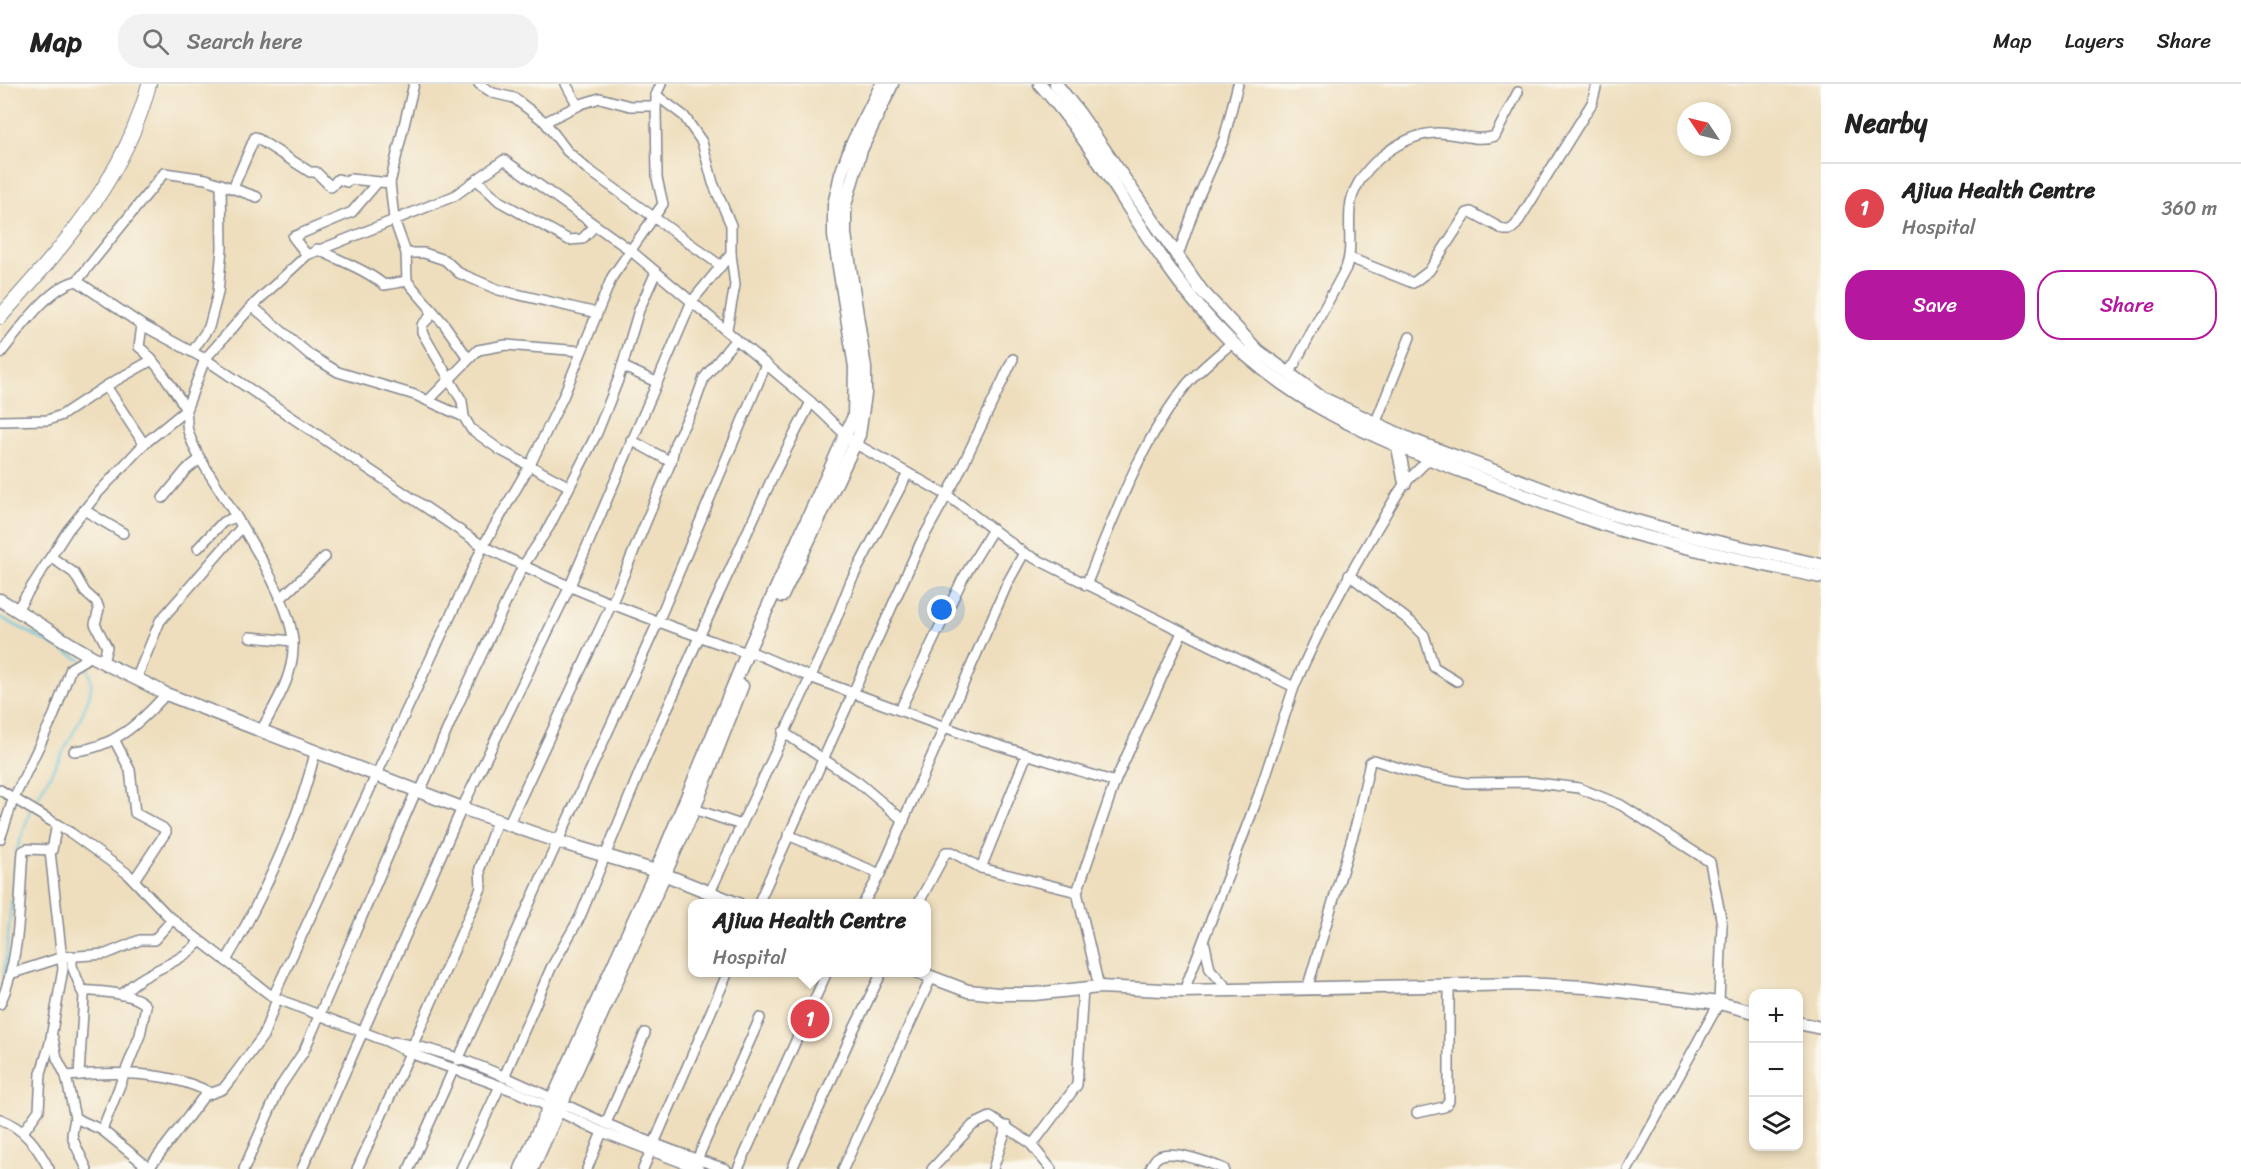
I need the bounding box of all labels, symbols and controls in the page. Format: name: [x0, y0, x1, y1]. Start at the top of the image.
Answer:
search box: [118, 14, 538, 68]
text: Map: [30, 17, 82, 66]
text: Search here: [187, 22, 303, 61]
text: Map: [1993, 22, 2032, 60]
text: Layers: [2065, 22, 2124, 60]
text: Share: [2157, 22, 2211, 60]
icon: search: [139, 25, 172, 58]
text: Nearby: [1845, 100, 1927, 146]
north arrow: [1677, 102, 1731, 156]
text: Ajiua Health Centre: [1902, 171, 2095, 210]
text: 1: [1860, 191, 1869, 226]
text: 360 m: [2161, 191, 2217, 226]
text: Hospital: [1902, 210, 1975, 245]
button: Save: [1845, 270, 2025, 340]
button: Share: [2037, 270, 2217, 340]
your location: [927, 595, 956, 624]
popup: [688, 899, 931, 977]
text: Ajiua Health Centre: [713, 901, 906, 940]
text: Hospital: [713, 940, 786, 975]
map controls: [1749, 989, 1803, 1151]
button: +: [1749, 989, 1803, 1043]
pin: 1: [790, 996, 830, 1042]
button: −: [1749, 1043, 1803, 1097]
button: layers: [1749, 1097, 1803, 1151]

